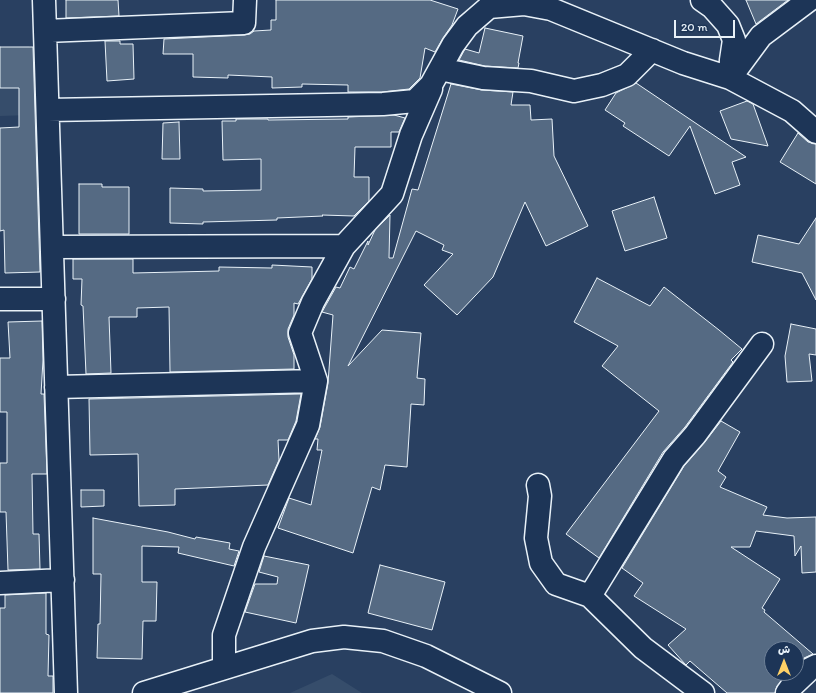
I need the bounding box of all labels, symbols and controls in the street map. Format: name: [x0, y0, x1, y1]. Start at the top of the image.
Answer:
scale bar: [676, 12, 737, 38]
text: 20 m: [681, 20, 708, 34]
north arrow: [764, 641, 804, 681]
text: ش: [778, 643, 790, 656]

